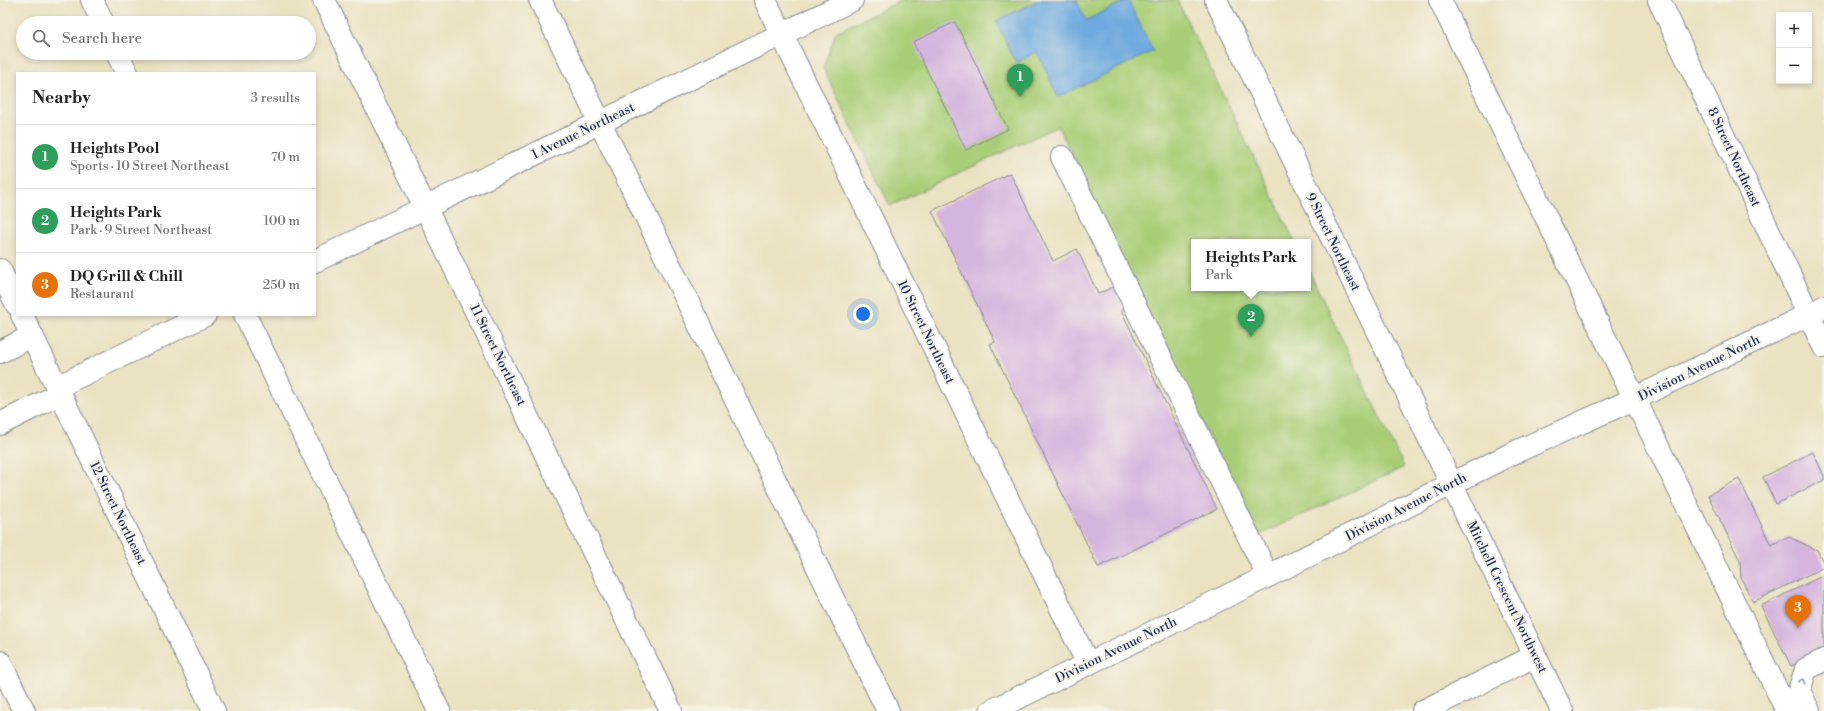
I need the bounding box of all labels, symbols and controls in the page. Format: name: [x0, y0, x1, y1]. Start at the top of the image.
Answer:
map controls: [1776, 12, 1812, 84]
button: +: [1776, 12, 1812, 48]
search box: [16, 16, 316, 60]
icon: search: [30, 27, 52, 49]
text: Search here: [62, 29, 142, 48]
button: −: [1776, 48, 1812, 84]
pin: 1: [1007, 64, 1033, 97]
text: Nearby: [32, 87, 91, 109]
text: 3 results: [251, 90, 300, 106]
street label: 1 Avenue Northeast: [529, 99, 637, 163]
street label: 8 Street Northeast: [1704, 105, 1764, 209]
text: Heights Pool: [70, 139, 159, 158]
text: 1: [42, 149, 48, 165]
text: 70 m: [271, 149, 300, 165]
text: Sports · 10 Street Northeast: [70, 158, 229, 174]
street label: 9 Street Northeast: [1302, 190, 1364, 294]
text: Heights Park: [70, 203, 162, 222]
text: 2: [41, 213, 49, 229]
text: 100 m: [264, 213, 300, 229]
text: Park · 9 Street Northeast: [70, 222, 212, 238]
popup: [1191, 239, 1311, 291]
text: Heights Park: [1205, 248, 1297, 267]
text: DQ Grill & Chill: [70, 267, 183, 286]
text: Park: [1205, 267, 1232, 283]
text: 3: [41, 277, 49, 293]
text: 250 m: [263, 277, 300, 293]
street label: 10 Street Northeast: [894, 278, 958, 387]
text: Restaurant: [70, 286, 135, 302]
street label: 11 Street Northeast: [466, 302, 530, 409]
your location: [853, 304, 873, 324]
pin: 2: [1238, 304, 1264, 337]
street label: Division Avenue North: [1635, 331, 1763, 404]
street label: 12 Street Northeast: [86, 459, 150, 568]
street label: Division Avenue North: [1343, 469, 1469, 544]
street label: Mitchell Crescent Northwest: [1463, 518, 1551, 676]
pin: 3: [1785, 595, 1811, 628]
street label: Division Avenue North: [1052, 613, 1180, 686]
one-way arrow: [1797, 678, 1806, 685]

